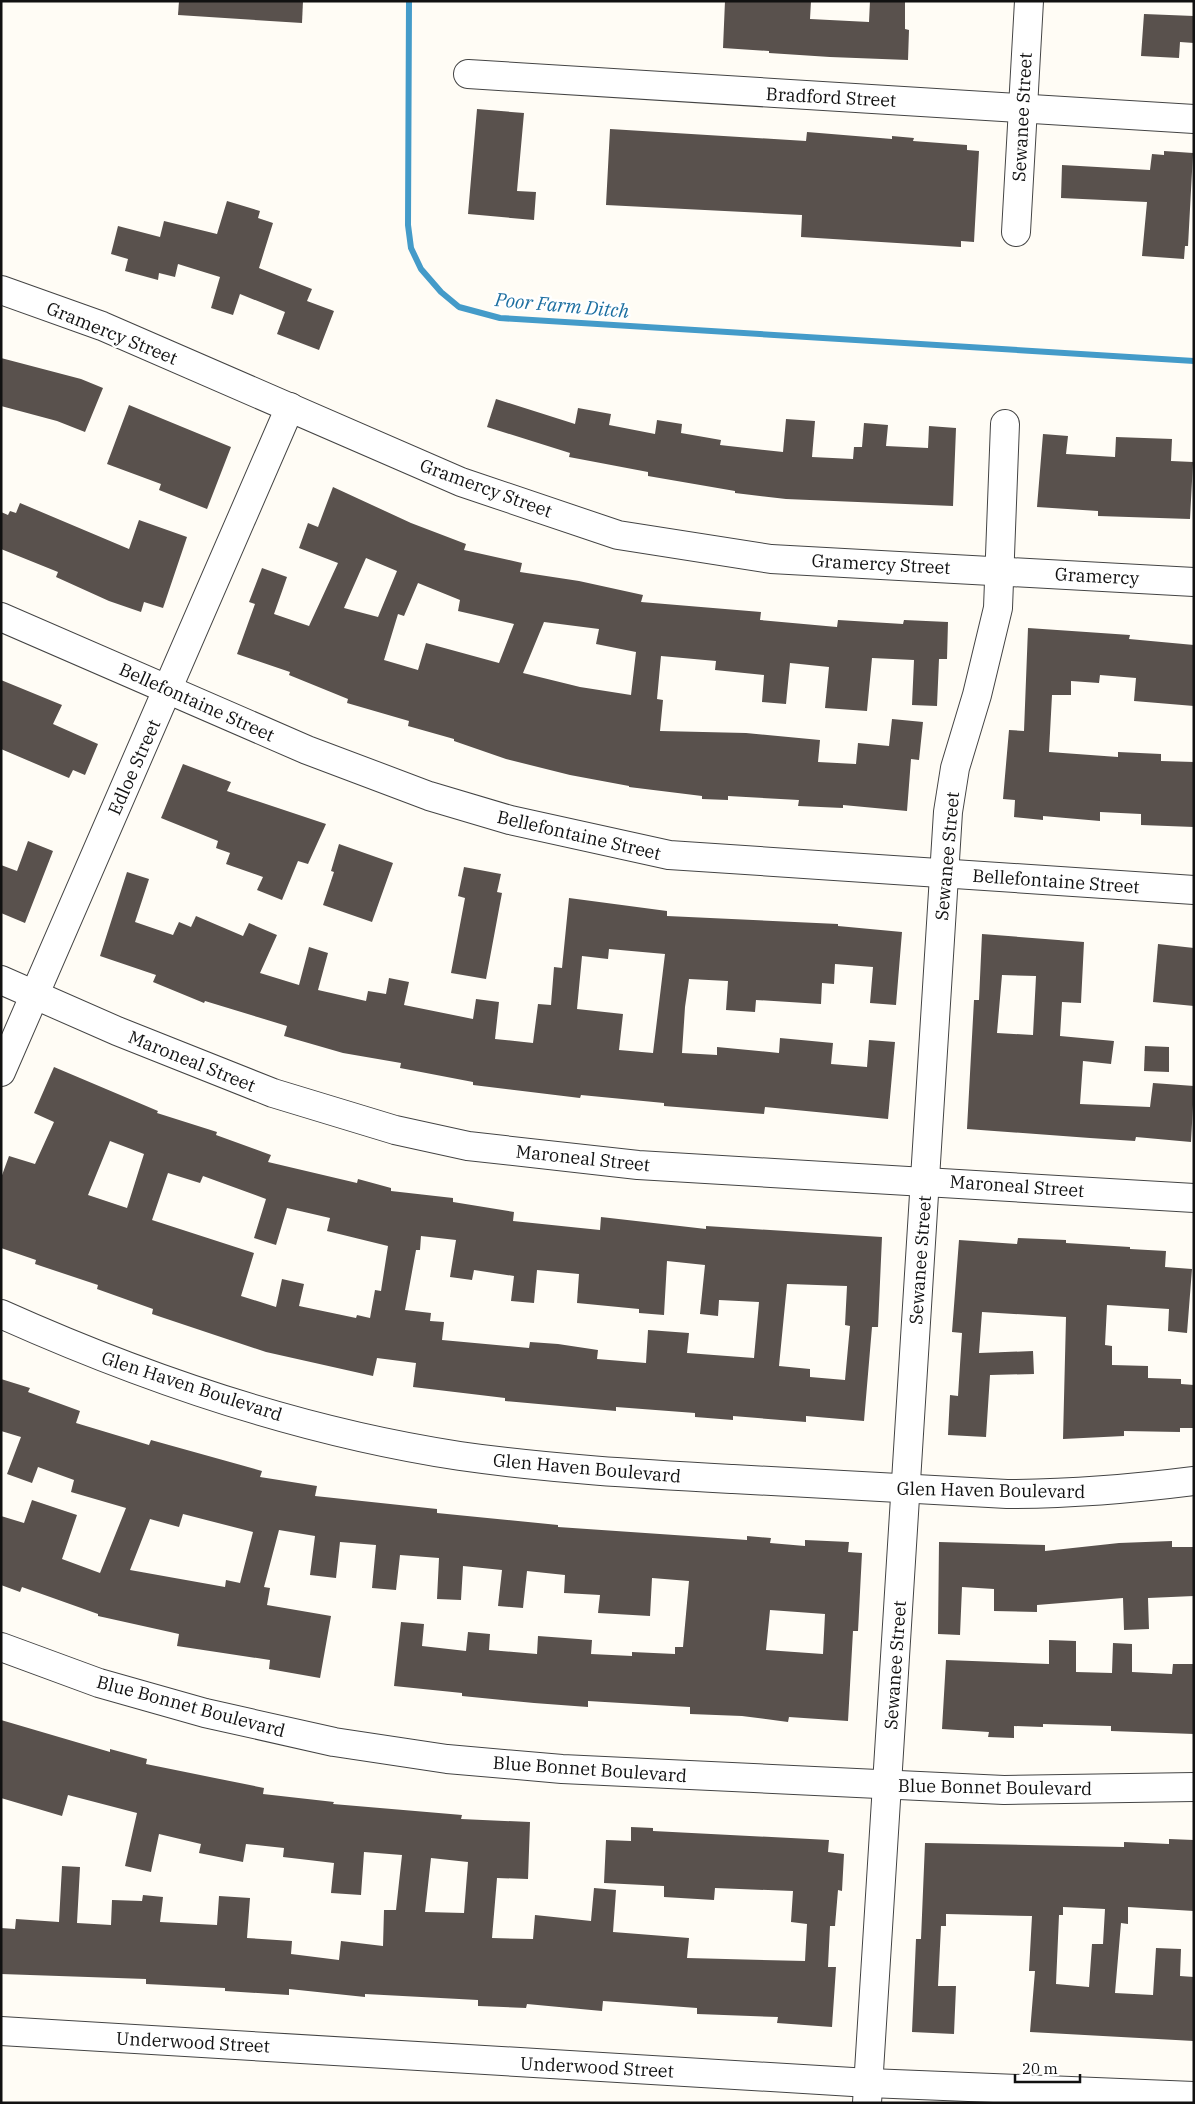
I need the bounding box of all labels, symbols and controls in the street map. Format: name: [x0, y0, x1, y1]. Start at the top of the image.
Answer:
street label: Sewanee Street: [1007, 52, 1037, 182]
street label: Bradford Street: [765, 82, 897, 112]
water label: Poor Farm Ditch: [493, 287, 631, 323]
street label: Gramercy Street: [43, 296, 181, 370]
street label: Gramercy Street: [417, 453, 555, 523]
street label: Gramercy Street: [811, 549, 951, 579]
street label: Gramercy: [1054, 562, 1140, 590]
street label: Bellefontaine Street: [116, 657, 278, 747]
street label: Edloe Street: [103, 716, 165, 818]
street label: Sewanee Street: [930, 791, 964, 921]
street label: Bellefontaine Street: [495, 805, 663, 865]
street label: Bellefontaine Street: [972, 864, 1140, 898]
street label: Maroneal Street: [125, 1025, 259, 1097]
street label: Maroneal Street: [515, 1140, 651, 1176]
street label: Maroneal Street: [949, 1170, 1085, 1202]
street label: Sewanee Street: [904, 1195, 936, 1325]
street label: Glen Haven Boulevard: [99, 1346, 285, 1426]
street label: Glen Haven Boulevard: [492, 1448, 682, 1488]
street label: Glen Haven Boulevard: [896, 1477, 1086, 1503]
street label: Sewanee Street: [879, 1600, 911, 1730]
street label: Blue Bonnet Boulevard: [94, 1670, 288, 1742]
street label: Blue Bonnet Boulevard: [492, 1751, 688, 1787]
street label: Blue Bonnet Boulevard: [898, 1774, 1092, 1800]
street label: Underwood Street: [115, 2026, 271, 2058]
street label: Underwood Street: [519, 2051, 675, 2083]
scale bar: [1015, 2052, 1080, 2084]
text: 20 m: [1022, 2059, 1058, 2078]

